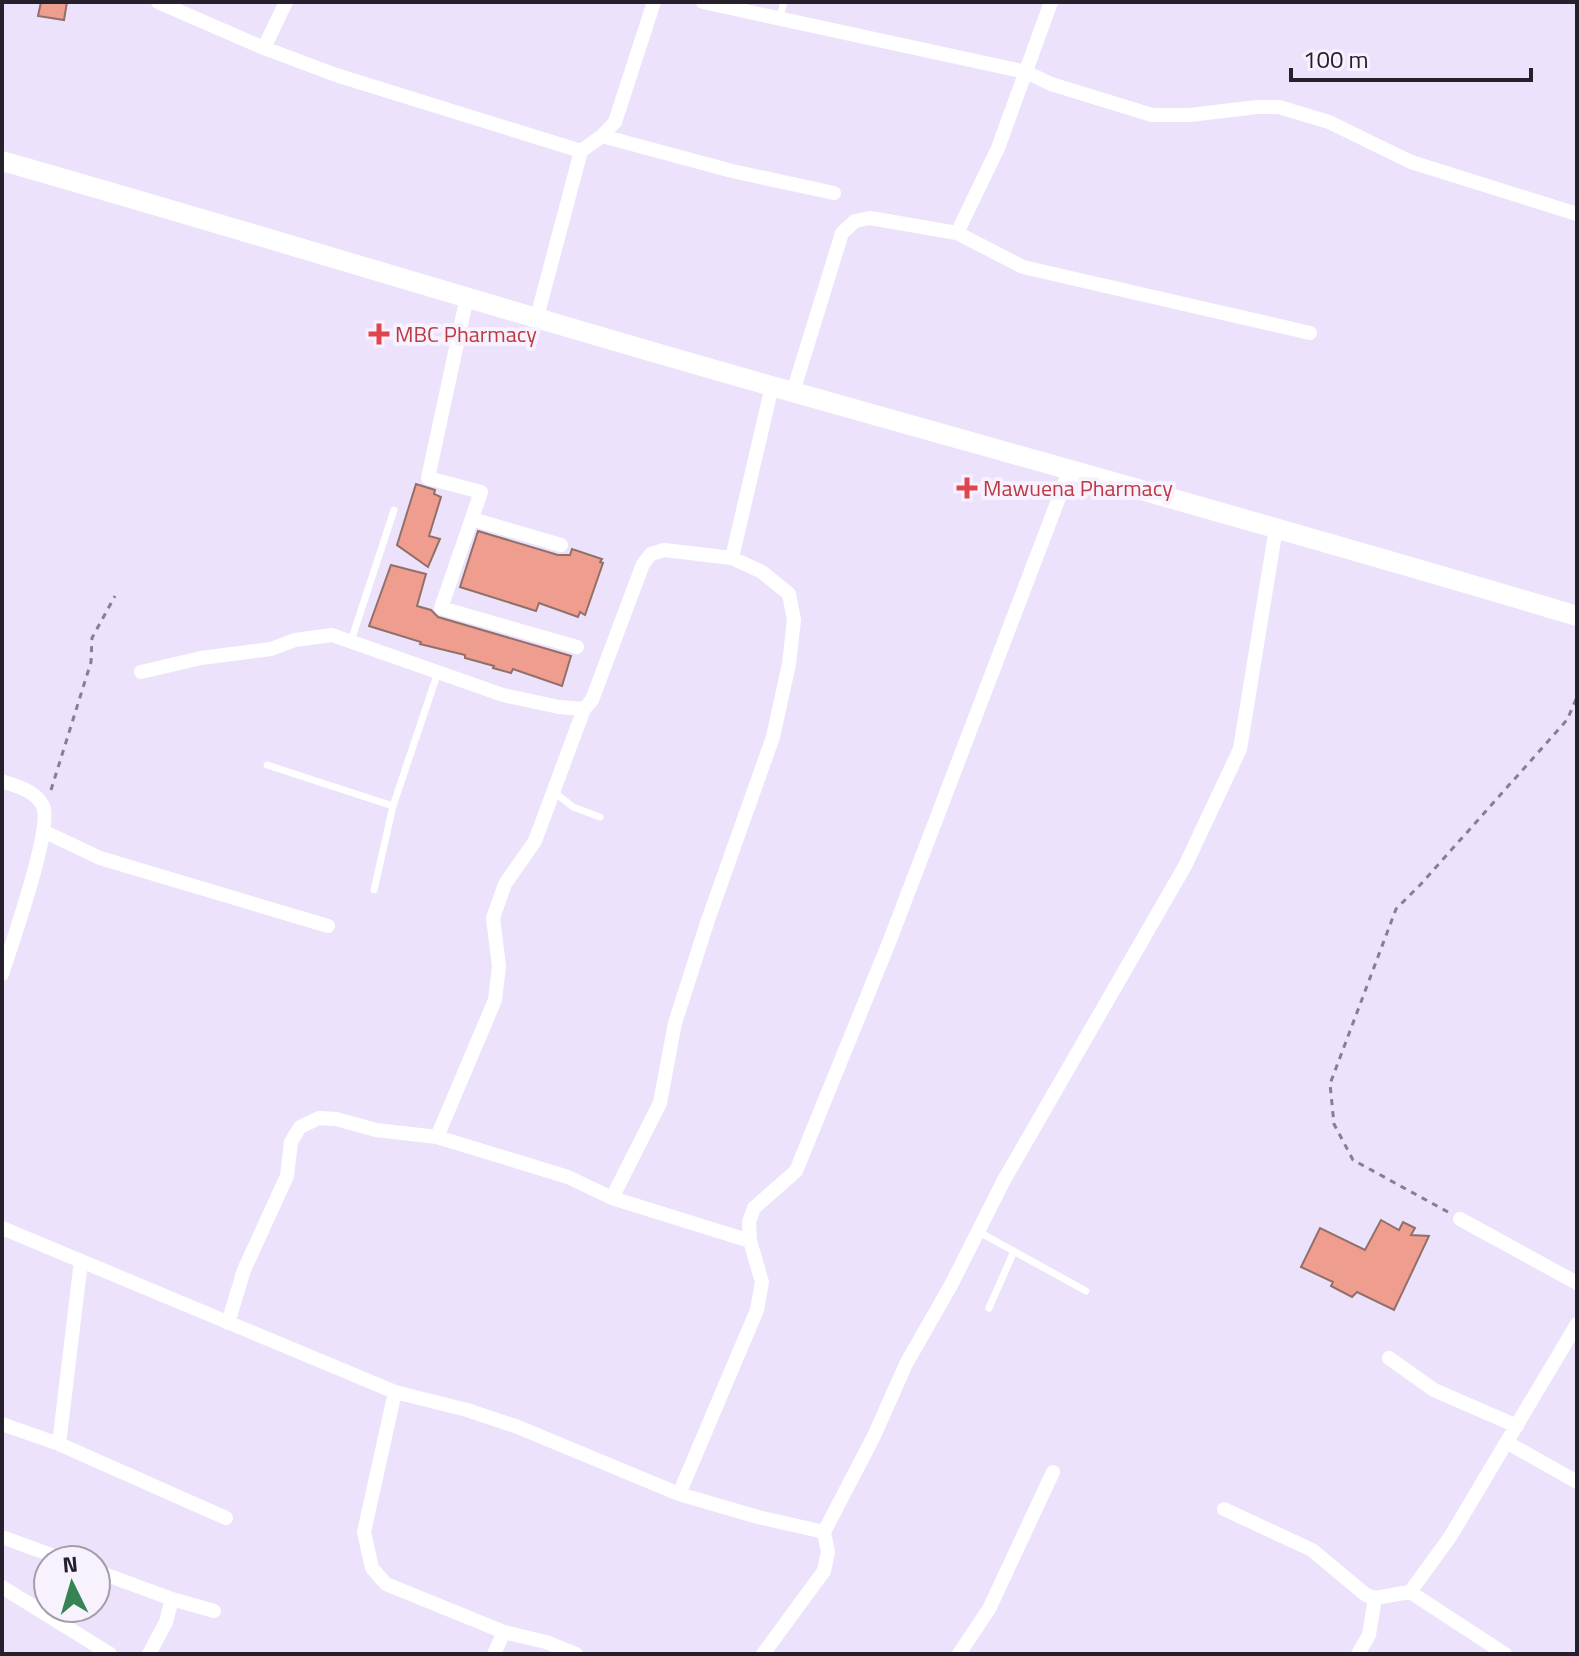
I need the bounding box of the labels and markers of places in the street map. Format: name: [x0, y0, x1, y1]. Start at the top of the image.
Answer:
place label: MBC Pharmacy: [395, 317, 537, 351]
marker: MBC Pharmacy: [370, 325, 388, 343]
place label: Mawuena Pharmacy: [983, 471, 1173, 505]
marker: Mawuena Pharmacy: [958, 479, 976, 497]

